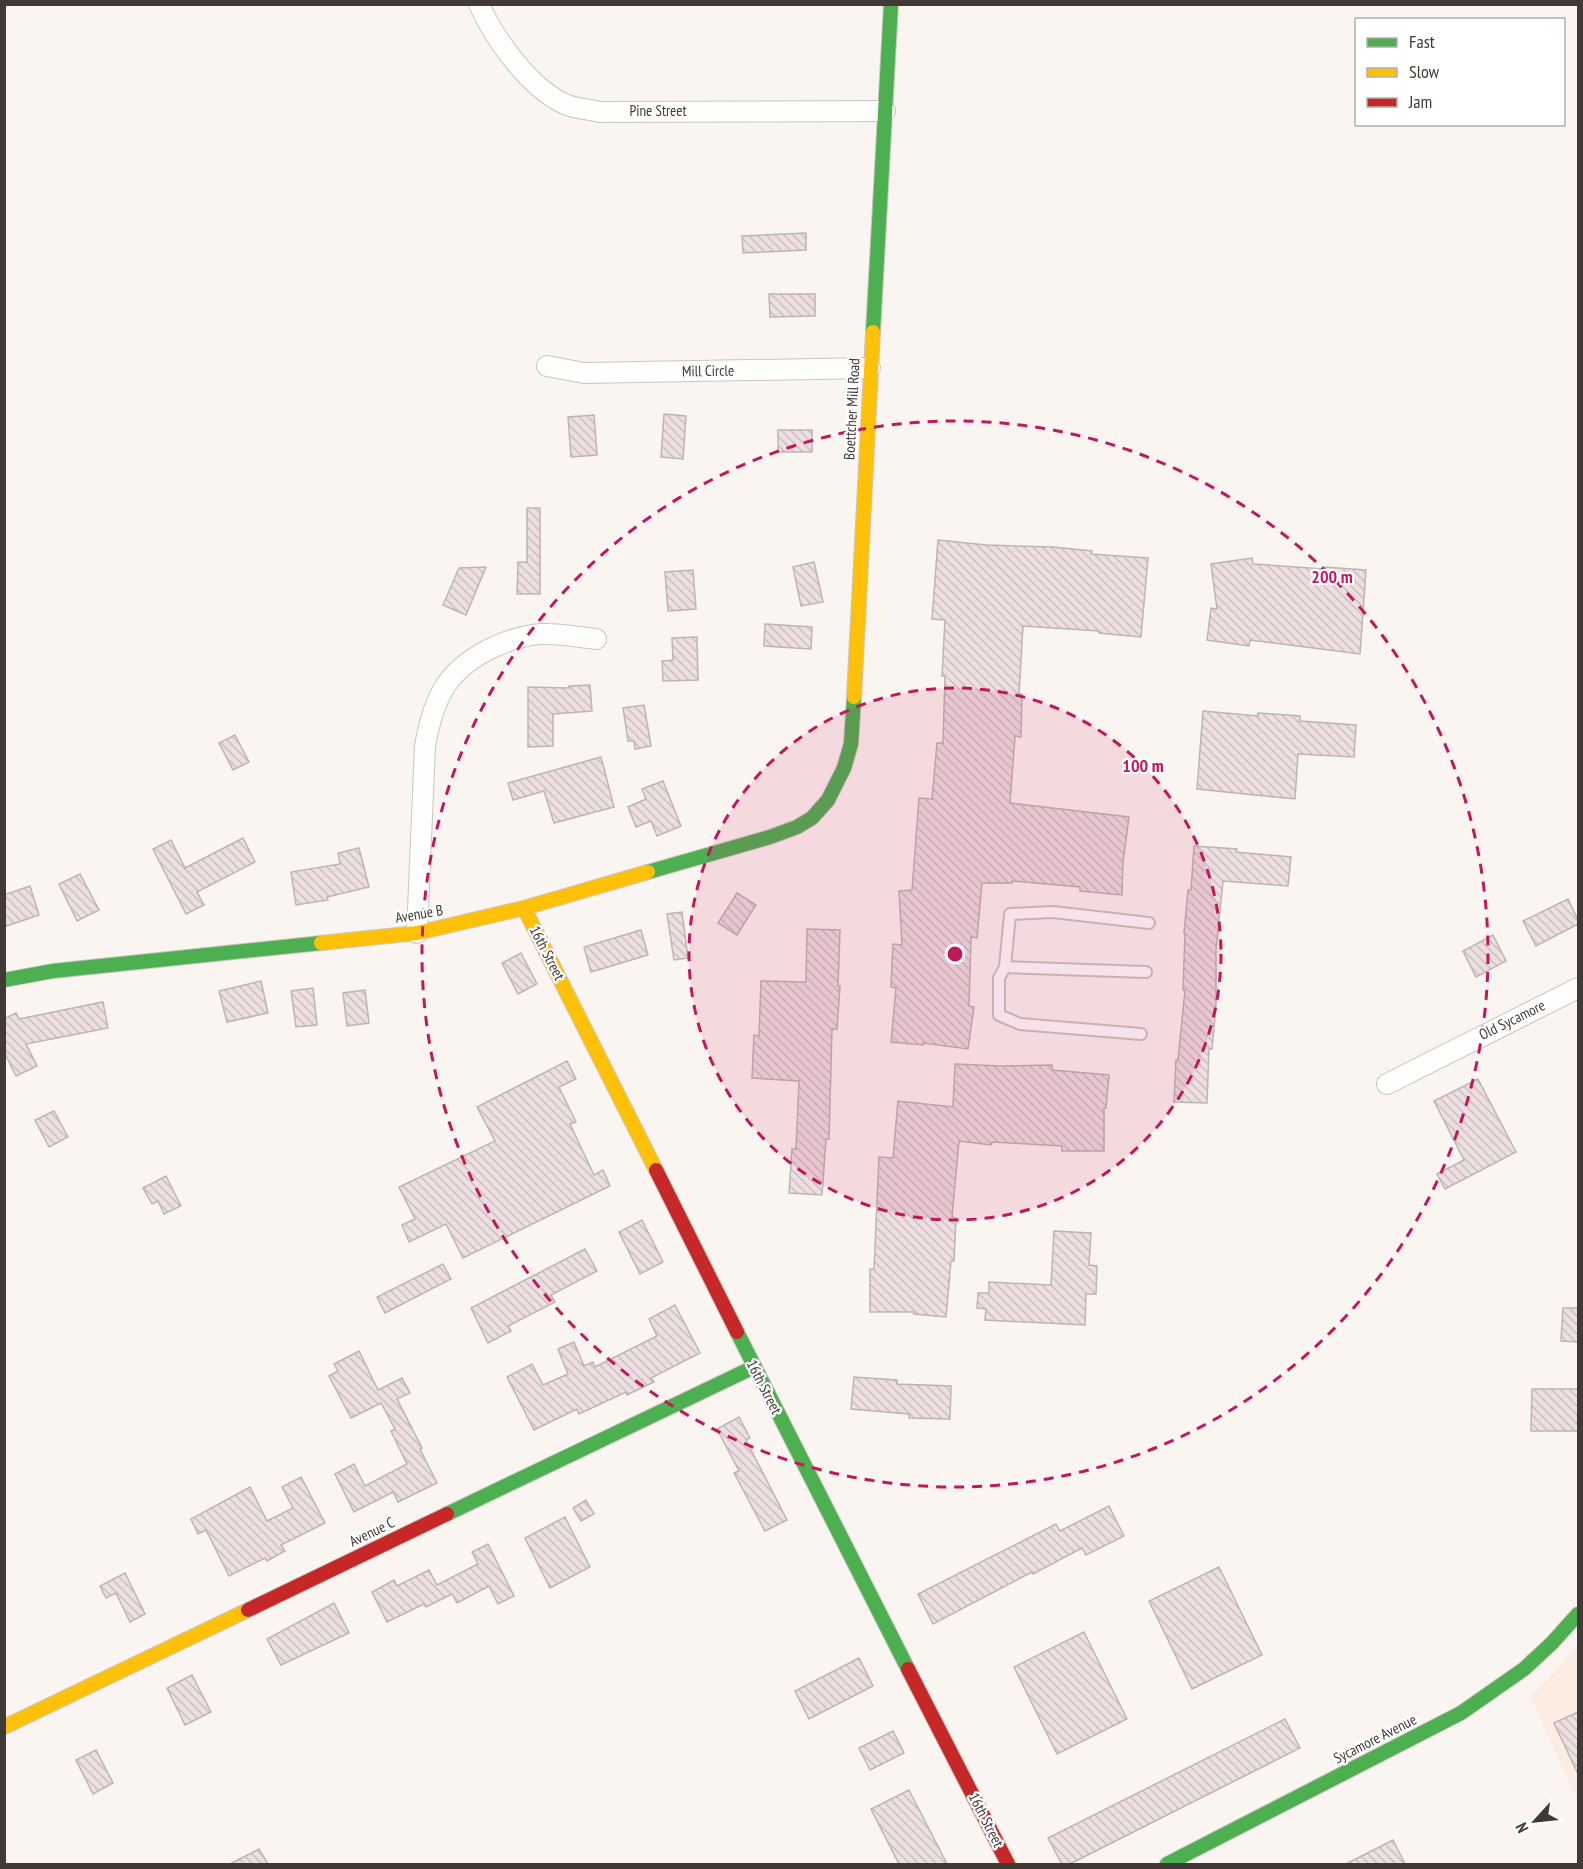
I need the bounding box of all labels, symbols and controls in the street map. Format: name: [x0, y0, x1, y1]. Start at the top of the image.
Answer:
legend: [1355, 18, 1565, 126]
text: Fast: [1409, 30, 1435, 53]
text: Slow: [1409, 60, 1440, 83]
text: Jam: [1408, 90, 1432, 113]
street label: Pine Street: [629, 101, 687, 120]
street label: Boettcher Mill Road: [839, 358, 864, 460]
street label: Mill Circle: [682, 361, 734, 380]
text: 200 m: [1311, 565, 1353, 588]
text: 100 m: [1122, 754, 1164, 777]
street label: Avenue B: [394, 900, 444, 927]
street label: 16th Street: [526, 922, 569, 983]
centre of rings: [945, 944, 965, 964]
street label: Old Sycamore: [1476, 995, 1548, 1044]
street label: 16th Street: [743, 1356, 786, 1417]
street label: Avenue C: [346, 1512, 398, 1551]
street label: Sycamore Avenue: [1330, 1710, 1419, 1768]
street label: 16th Street: [965, 1789, 1008, 1850]
north arrow: [1505, 1791, 1565, 1851]
text: N: [1511, 1819, 1533, 1836]

